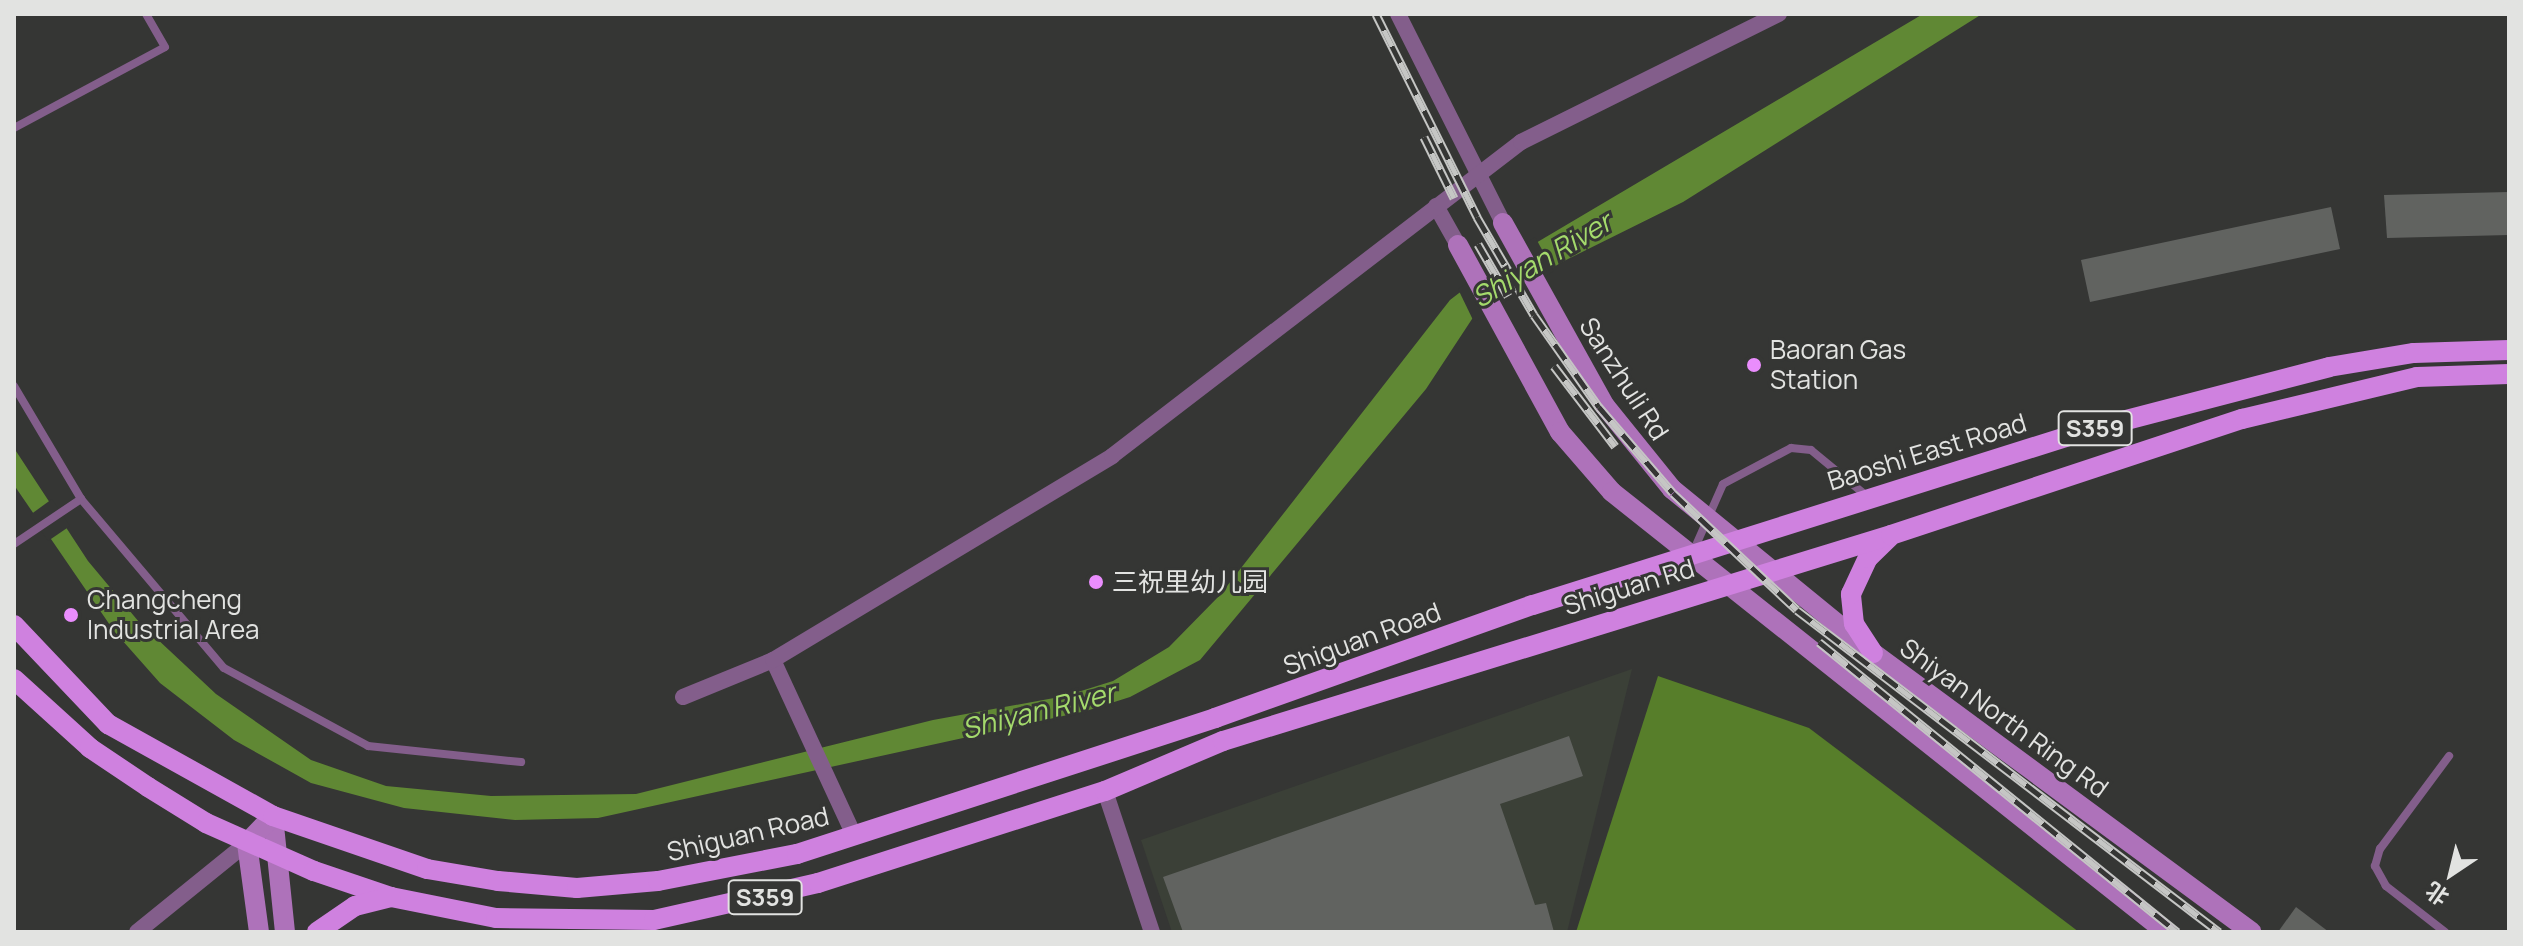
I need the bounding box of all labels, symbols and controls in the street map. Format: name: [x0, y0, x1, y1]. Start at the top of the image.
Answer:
water label: Shiyan River: [1465, 204, 1617, 314]
street label: Sanzhuli Rd: [1573, 312, 1675, 446]
place label: Baoran Gas Station: [1770, 334, 1906, 396]
marker: Baoran Gas Station: [1745, 356, 1763, 374]
street label: Baoshi East Road: [1824, 407, 2030, 497]
road number: S359: [2057, 408, 2133, 448]
street label: Shiguan Rd: [1560, 552, 1698, 622]
place label: 三祝里幼儿园: [1112, 566, 1268, 598]
marker: 三祝里幼儿园: [1087, 573, 1105, 591]
place label: Changcheng Industrial Area: [87, 584, 259, 646]
street label: Shiguan Road: [1279, 596, 1445, 682]
marker: Changcheng Industrial Area: [62, 606, 80, 624]
street label: Shiyan North Ring Rd: [1894, 632, 2114, 804]
water label: Shiyan River: [958, 675, 1118, 745]
street label: Shiguan Road: [664, 800, 832, 868]
north arrow: [2411, 834, 2491, 914]
text: 北: [2420, 875, 2455, 912]
road number: S359: [727, 877, 803, 917]

